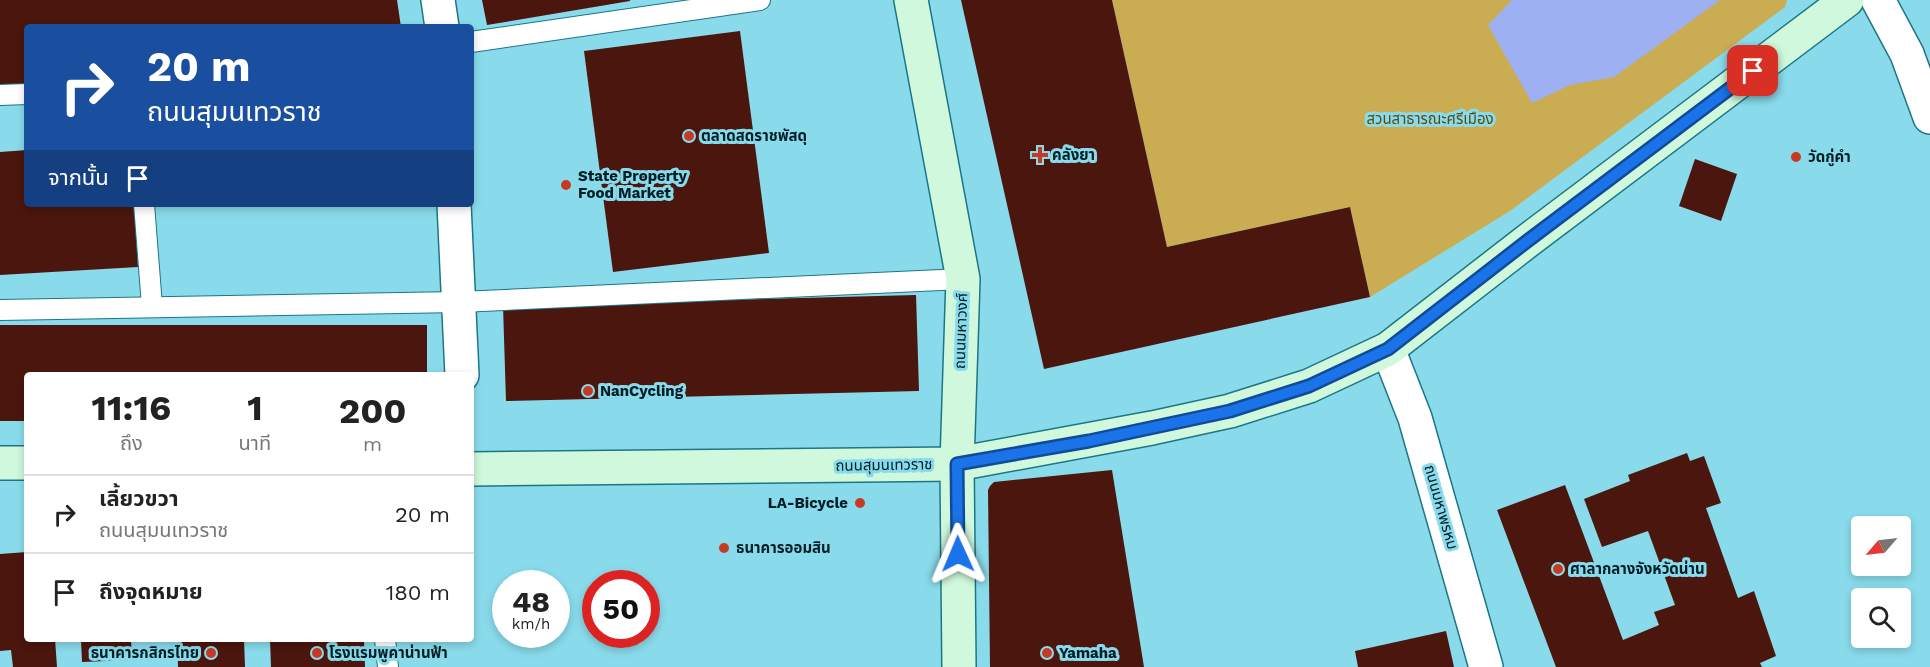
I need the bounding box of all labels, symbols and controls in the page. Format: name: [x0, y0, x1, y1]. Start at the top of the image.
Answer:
text: 20 m: [147, 42, 251, 91]
pin: [1727, 45, 1778, 96]
icon: right: [48, 48, 126, 126]
icon: arrive: [1736, 54, 1769, 87]
text: ถนนสุมนเทวราช: [147, 96, 322, 128]
park label: สวนสาธารณะศรีเมือง: [1366, 110, 1494, 128]
place label: ตลาดสดราชพัสดุ: [701, 127, 807, 145]
marker: ตลาดสดราชพัสดุ: [682, 129, 696, 143]
place label: คลังยา: [1052, 146, 1095, 164]
marker: คลังยา: [1033, 148, 1047, 162]
place label: วัดกู่คำ: [1808, 148, 1851, 167]
marker: วัดกู่คำ: [1789, 150, 1803, 164]
icon: arrive: [121, 162, 154, 195]
text: จากนั้น: [48, 165, 109, 190]
place label: State Property Food Market: [578, 167, 688, 202]
marker: State Property Food Market: [559, 178, 573, 192]
street label: ถนนมหาวงศ์: [951, 293, 971, 369]
place label: NanCycling: [600, 382, 684, 400]
marker: NanCycling: [581, 384, 595, 398]
text: 11:16: [92, 387, 171, 429]
text: 1: [247, 387, 263, 429]
text: 200: [339, 390, 407, 432]
text: ถึง: [120, 431, 143, 455]
text: นาที: [239, 431, 271, 455]
text: m: [363, 432, 382, 456]
street label: ถนนสุมนเทวราช: [835, 455, 933, 475]
street label: ถนนมหาพรหม: [1420, 463, 1462, 551]
text: เลี้ยวขวา: [99, 486, 179, 511]
place label: LA-Bicycle: [768, 494, 848, 512]
marker: LA-Bicycle: [853, 496, 867, 510]
icon: right: [48, 498, 81, 531]
text: 20 m: [395, 502, 450, 527]
north arrow: [1851, 516, 1911, 576]
map controls: [1851, 516, 1911, 648]
text: ถนนสุมนเทวราช: [99, 518, 228, 542]
position arrow: [926, 522, 990, 586]
place label: ธนาคารออมสิน: [736, 539, 831, 557]
marker: ธนาคารออมสิน: [717, 541, 731, 555]
place label: ศาลากลางจังหวัดน่าน: [1570, 560, 1705, 578]
marker: ศาลากลางจังหวัดน่าน: [1551, 562, 1565, 576]
speed limit sign: 50: [582, 570, 660, 648]
icon: arrive: [48, 576, 81, 609]
text: ถึงจุดหมาย: [99, 579, 203, 604]
text: 180 m: [386, 580, 450, 605]
text: 48: [512, 584, 550, 619]
button: search: [1851, 588, 1911, 648]
text: km/h: [512, 615, 550, 633]
place label: ธนาคารกสิกรไทย: [91, 644, 199, 662]
place label: โรงแรมพูคาน่านฟ้า: [329, 644, 448, 663]
place label: Yamaha: [1059, 644, 1117, 662]
marker: ธนาคารกสิกรไทย: [204, 646, 218, 660]
marker: โรงแรมพูคาน่านฟ้า: [310, 646, 324, 660]
marker: Yamaha: [1040, 646, 1054, 660]

